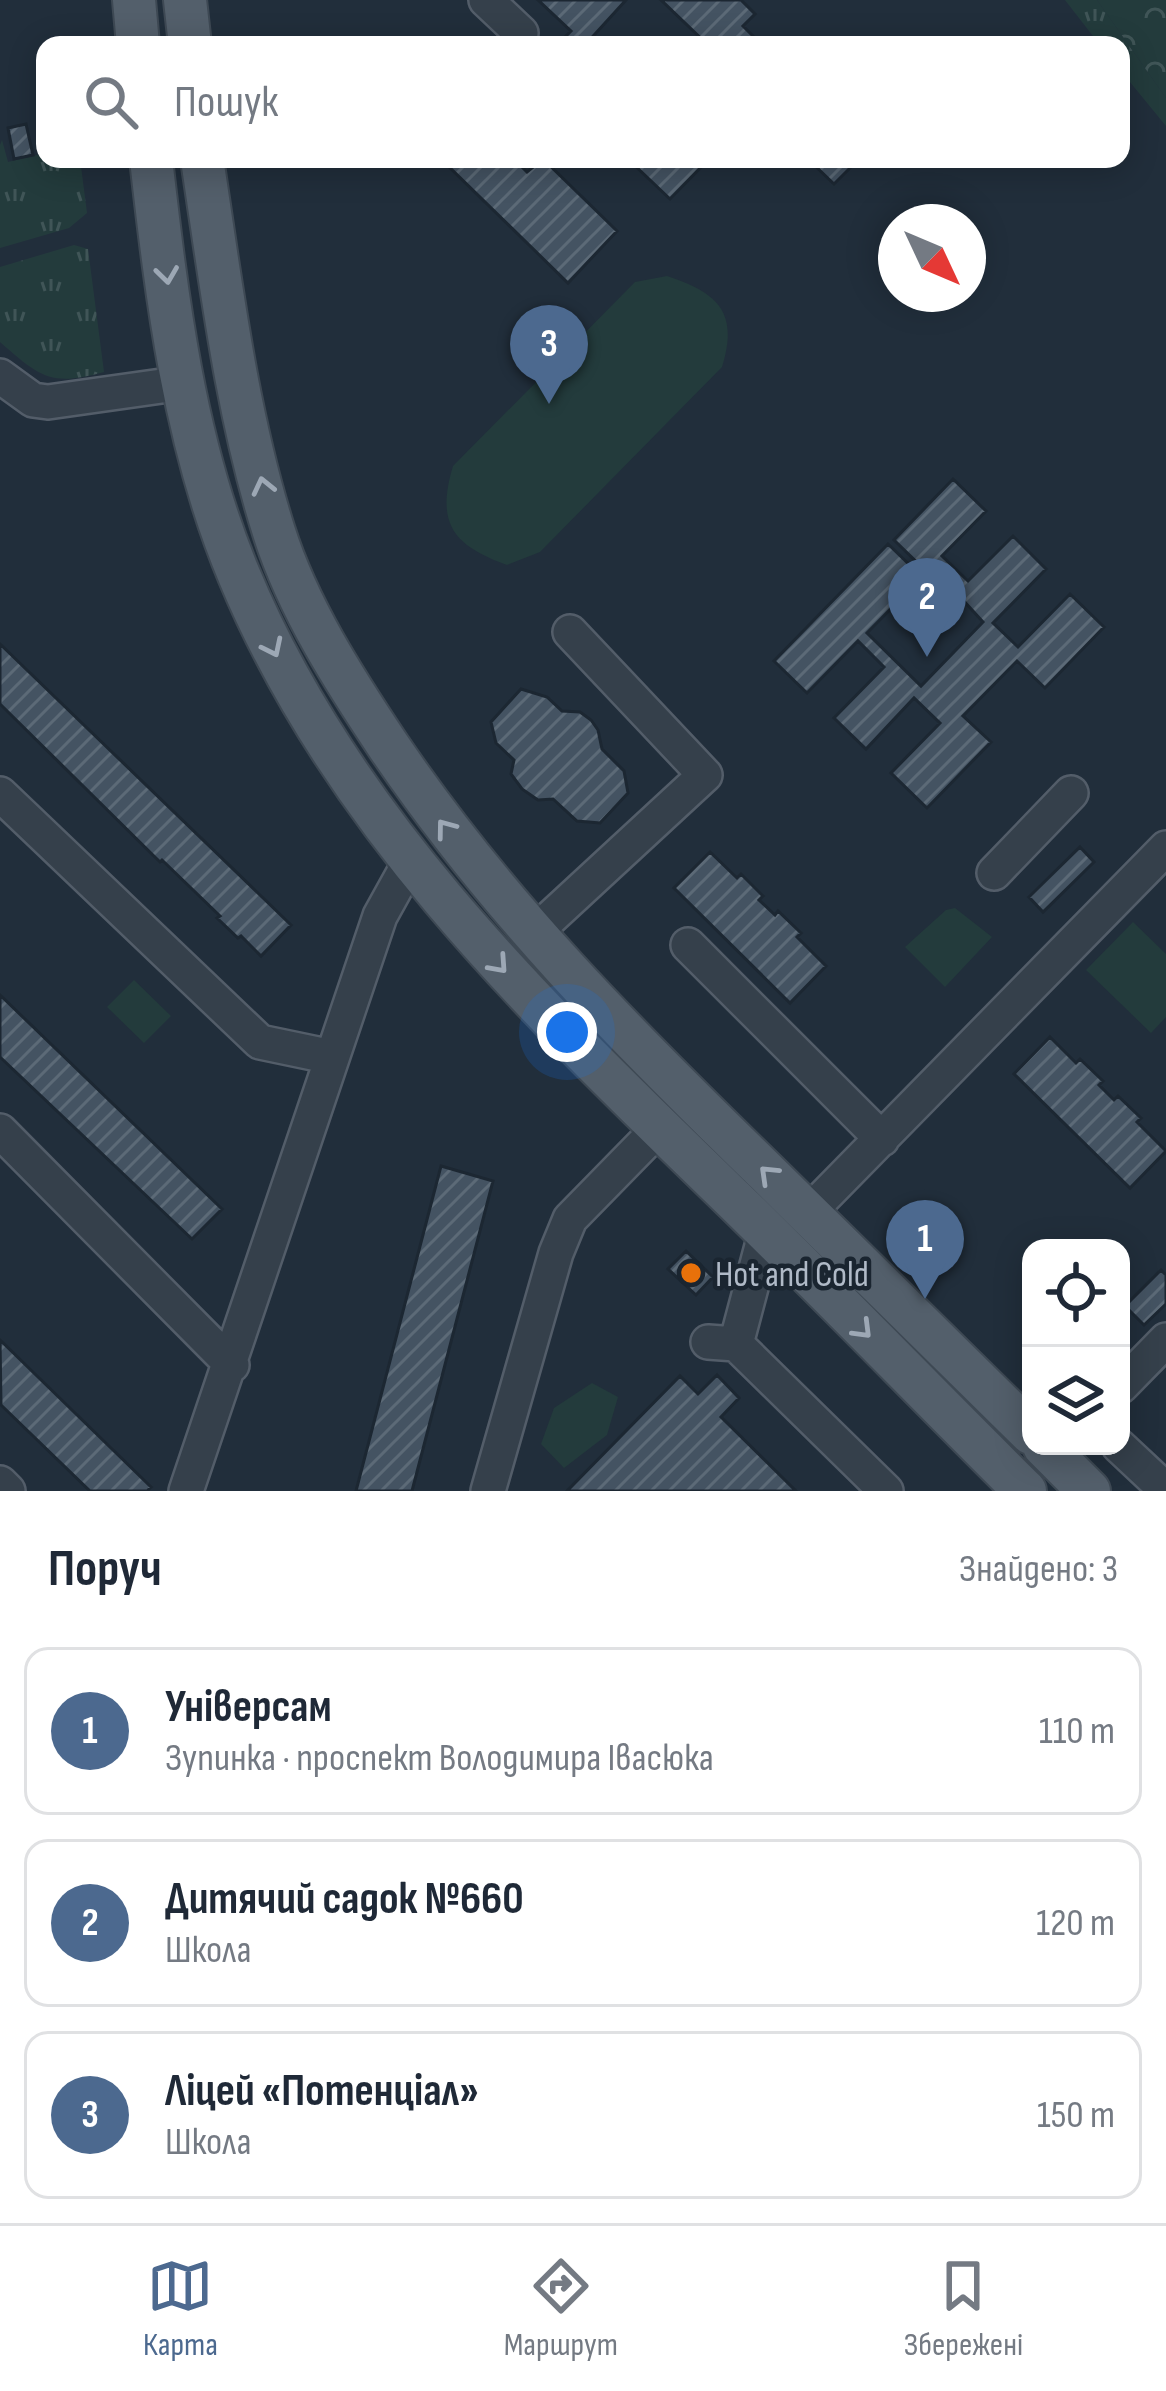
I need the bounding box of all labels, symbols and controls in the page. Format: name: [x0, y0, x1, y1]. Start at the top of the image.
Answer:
search box: [36, 36, 1130, 168]
icon: search: [78, 69, 144, 135]
text: Пошук: [174, 75, 278, 130]
north arrow: [878, 204, 986, 312]
one-way arrow: [153, 265, 179, 285]
pin: 3: [510, 305, 588, 404]
one-way arrow: [252, 477, 277, 497]
pin: 2: [888, 558, 966, 657]
one-way arrow: [259, 636, 282, 657]
one-way arrow: [438, 820, 460, 841]
one-way arrow: [485, 951, 506, 972]
your location: [537, 1002, 597, 1062]
one-way arrow: [760, 1167, 782, 1189]
pin: 1: [886, 1200, 964, 1299]
map controls: [1022, 1239, 1130, 1455]
button: locate: [1022, 1239, 1130, 1347]
place label: Hot and Cold: [715, 1254, 869, 1297]
marker: Hot and Cold: [678, 1260, 704, 1286]
one-way arrow: [849, 1316, 871, 1338]
button: layers: [1022, 1347, 1130, 1455]
text: Поруч: [48, 1539, 162, 1600]
text: Знайдено: 3: [959, 1546, 1118, 1593]
text: Універсам: [165, 1680, 332, 1735]
text: 1: [82, 1708, 98, 1755]
text: 110 m: [1039, 1708, 1115, 1755]
text: Зупинка · проспект Володимира Івасюка: [165, 1735, 714, 1782]
text: Дитячий садок №660: [165, 1872, 524, 1927]
text: 2: [81, 1900, 99, 1947]
text: 120 m: [1036, 1900, 1115, 1947]
text: Школа: [165, 1927, 252, 1974]
text: Ліцей «Потенціал»: [165, 2064, 479, 2119]
text: 3: [81, 2092, 99, 2139]
text: 150 m: [1037, 2092, 1115, 2139]
text: Школа: [165, 2119, 252, 2166]
tab: Карта: [143, 2253, 218, 2365]
tab: Маршрут: [504, 2253, 618, 2365]
tab: Збережені: [904, 2253, 1023, 2365]

